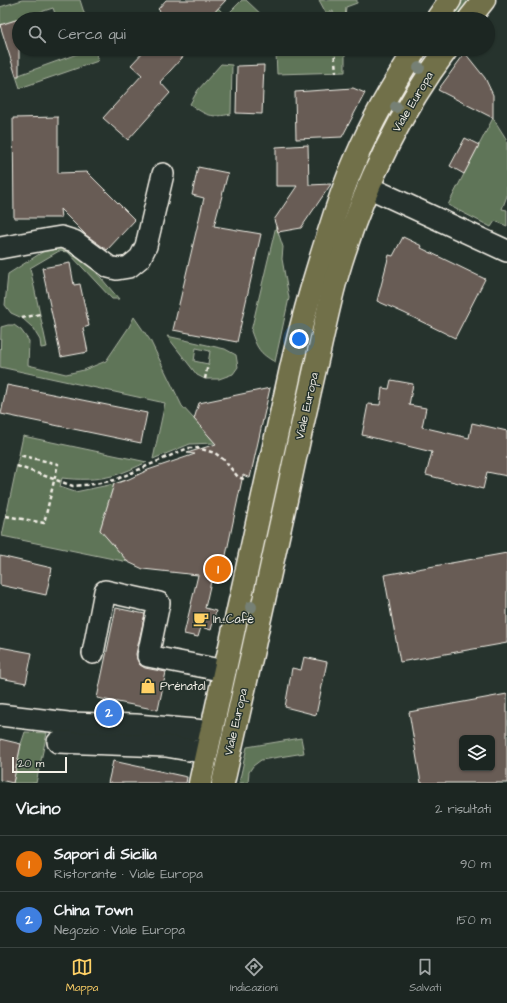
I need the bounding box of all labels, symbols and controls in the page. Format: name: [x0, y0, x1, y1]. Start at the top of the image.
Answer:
search box: [12, 12, 495, 56]
icon: search: [26, 23, 48, 45]
text: Cerca qui: [58, 24, 126, 45]
street label: Viale Europa: [388, 68, 438, 136]
your location: [289, 329, 309, 349]
street label: Viale Europa: [291, 371, 323, 441]
pin: 1: [205, 554, 231, 584]
cafe icon: In...Cafè: [192, 610, 210, 628]
place label: In...Cafè: [213, 611, 255, 628]
shop icon: Prénatal: [139, 677, 157, 695]
place label: Prénatal: [160, 678, 206, 695]
street label: Viale Europa: [220, 687, 252, 757]
pin: 2: [96, 698, 122, 728]
map controls: [459, 735, 495, 771]
button: layers: [459, 735, 495, 771]
scale bar: [12, 755, 67, 774]
text: 20 m: [18, 756, 44, 771]
text: Vicino: [16, 797, 61, 821]
text: 2 risultati: [435, 800, 491, 818]
text: Sapori di Sicilia: [54, 844, 157, 865]
text: 1: [28, 855, 30, 873]
text: 90 m: [460, 855, 491, 873]
text: Ristorante · Viale Europa: [54, 865, 203, 883]
text: China Town: [54, 900, 133, 921]
text: 2: [25, 911, 33, 929]
text: 150 m: [457, 911, 491, 929]
text: Negozio · Viale Europa: [54, 921, 185, 939]
tab: Mappa: [66, 956, 98, 995]
tab: Indicazioni: [230, 956, 278, 995]
tab: Salvati: [409, 956, 441, 995]

